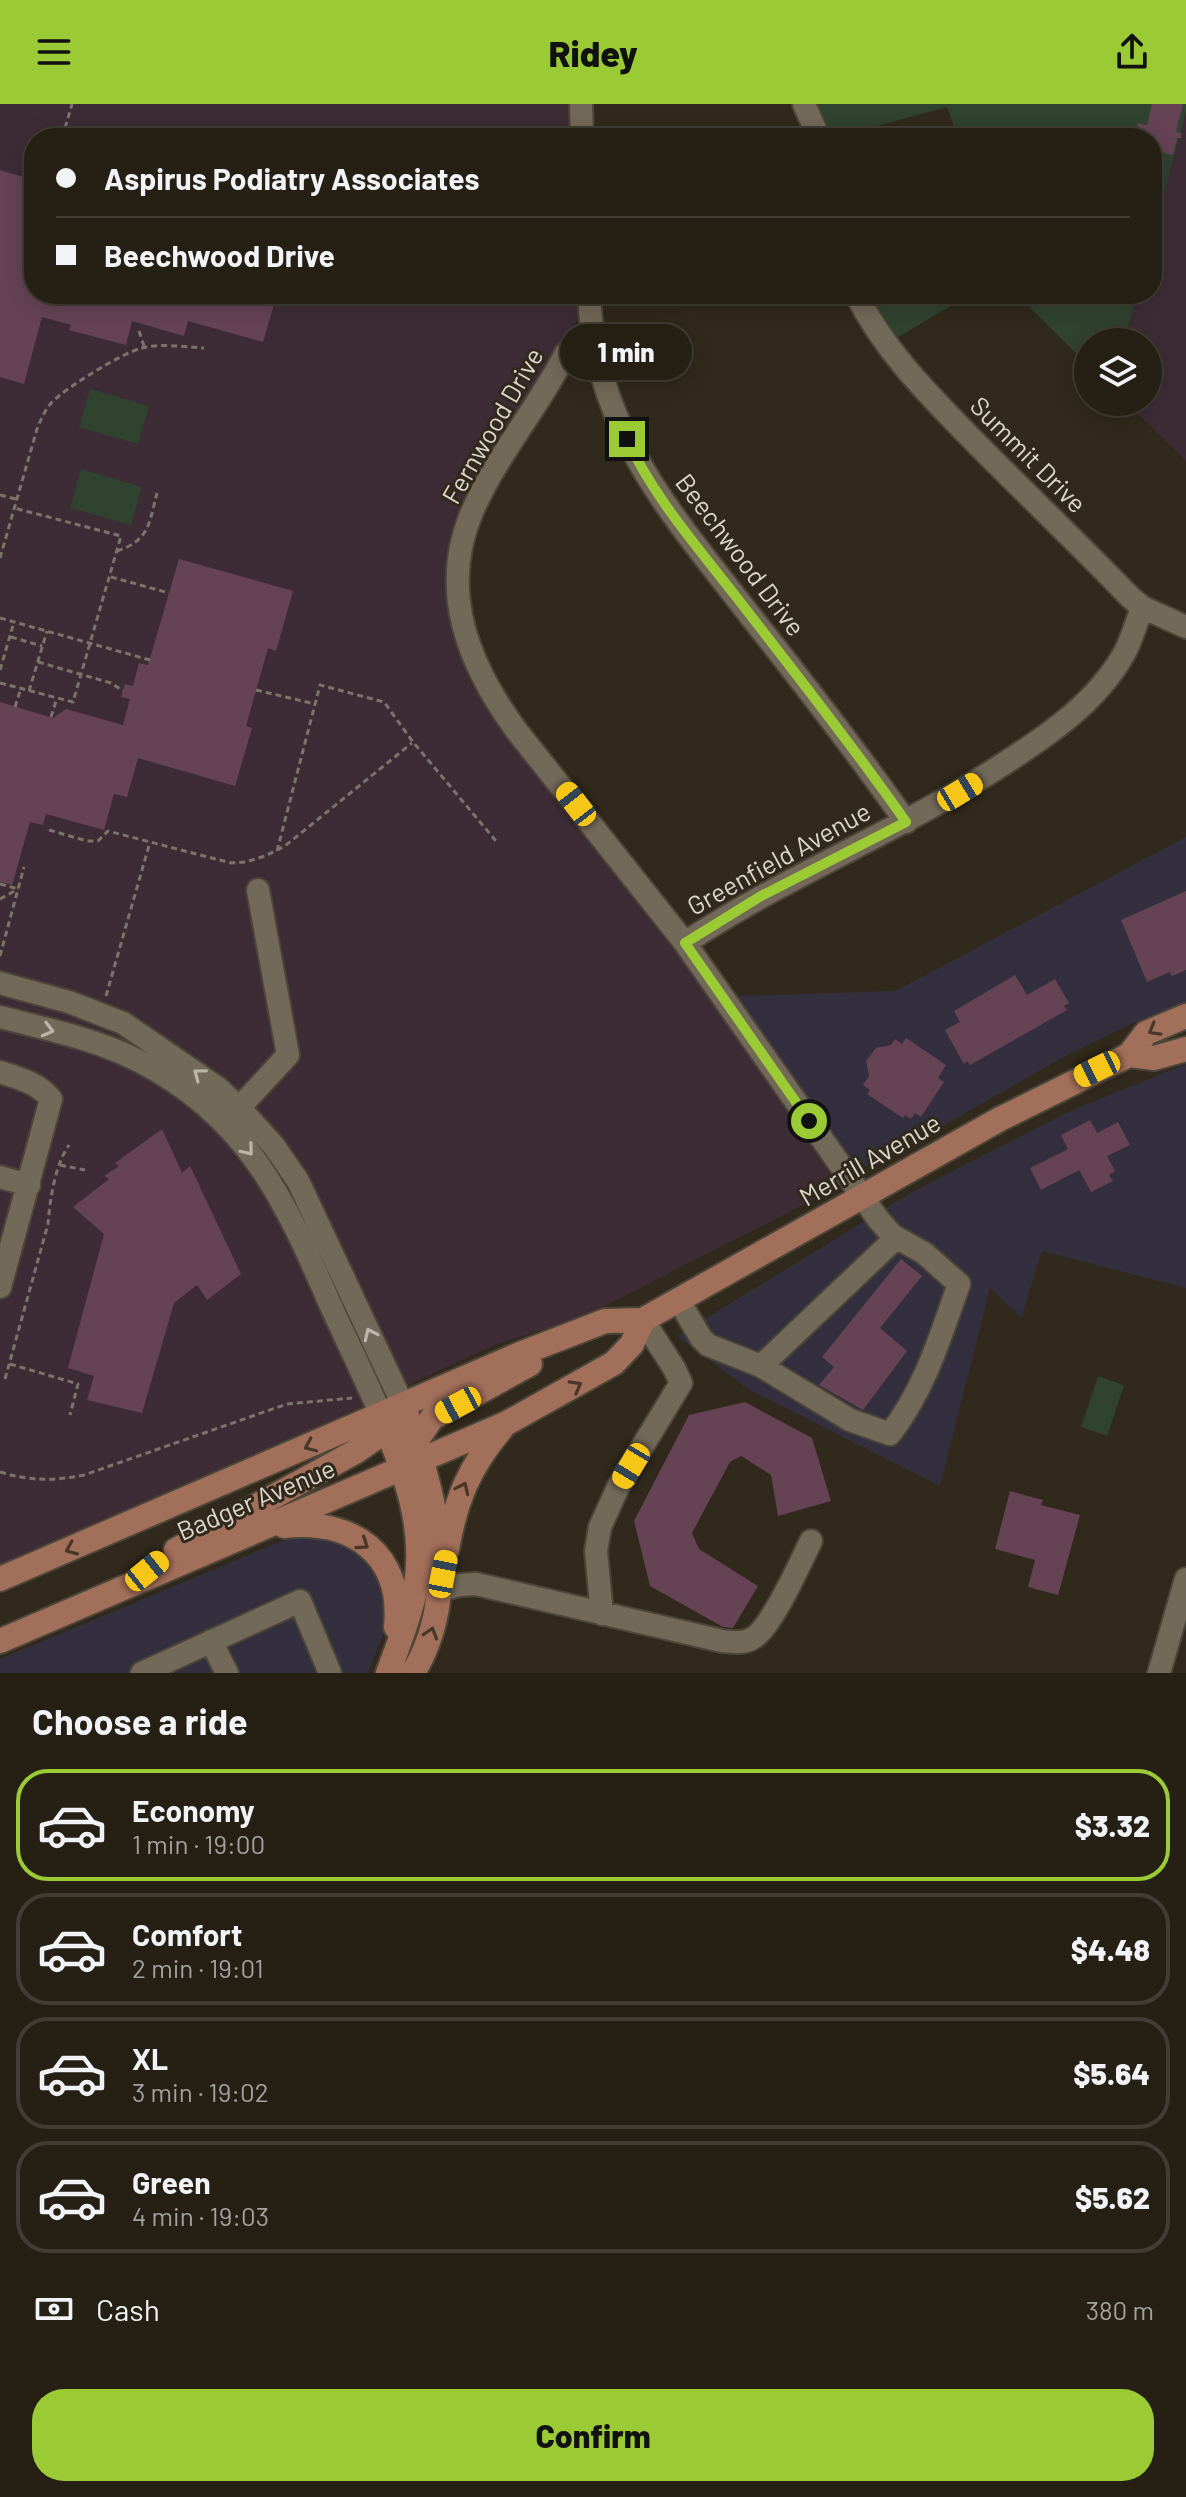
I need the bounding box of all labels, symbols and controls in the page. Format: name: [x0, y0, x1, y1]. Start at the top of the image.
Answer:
icon: menu: [32, 30, 76, 74]
icon: share: [1110, 30, 1154, 74]
text: Ridey: [548, 31, 638, 74]
text: Aspirus Podiatry Associates: [104, 160, 479, 196]
text: Beechwood Drive: [104, 237, 335, 273]
callout: 1 min: [561, 323, 693, 379]
map controls: [1074, 328, 1162, 416]
button: layers: [1074, 328, 1162, 416]
text: 1 min: [597, 336, 655, 367]
street label: Fernwood Drive: [435, 342, 549, 509]
street label: Summit Drive: [965, 389, 1094, 518]
route end: [609, 421, 645, 457]
street label: Beechwood Drive: [670, 467, 812, 641]
car: [933, 769, 987, 815]
car: [552, 778, 600, 830]
street label: Greenfield Avenue: [681, 794, 875, 921]
one-way arrow: [1148, 1020, 1163, 1036]
one-way arrow: [40, 1021, 54, 1037]
car: [1070, 1048, 1124, 1090]
one-way arrow: [193, 1069, 208, 1083]
route start: [791, 1103, 827, 1139]
street label: Merrill Avenue: [793, 1106, 945, 1212]
one-way arrow: [238, 1141, 253, 1156]
one-way arrow: [364, 1328, 380, 1342]
one-way arrow: [567, 1380, 582, 1396]
car: [431, 1383, 485, 1427]
one-way arrow: [304, 1436, 318, 1452]
car: [608, 1439, 654, 1493]
street label: Badger Avenue: [172, 1451, 339, 1546]
one-way arrow: [453, 1482, 469, 1496]
one-way arrow: [355, 1534, 369, 1549]
one-way arrow: [65, 1540, 79, 1556]
car: [121, 1547, 173, 1595]
car: [427, 1548, 459, 1600]
one-way arrow: [422, 1627, 438, 1641]
text: Choose a ride: [32, 1699, 248, 1742]
icon: car: [36, 1789, 108, 1861]
text: Economy: [132, 1792, 255, 1828]
text: $3.32: [1075, 1807, 1150, 1843]
text: 1 min · 19:00: [132, 1828, 265, 1859]
icon: car: [36, 1913, 108, 1985]
text: Comfort: [132, 1916, 242, 1952]
text: $4.48: [1071, 1931, 1150, 1967]
text: 2 min · 19:01: [132, 1952, 264, 1983]
icon: car: [36, 2037, 108, 2109]
text: XL: [132, 2040, 168, 2076]
text: $5.64: [1073, 2055, 1150, 2091]
text: 3 min · 19:02: [132, 2076, 269, 2107]
icon: car: [36, 2161, 108, 2233]
text: Green: [132, 2164, 211, 2200]
text: $5.62: [1075, 2179, 1150, 2215]
text: 4 min · 19:03: [132, 2200, 269, 2231]
icon: cash: [32, 2287, 76, 2331]
text: Cash: [96, 2291, 160, 2327]
text: 380 m: [1086, 2294, 1154, 2325]
button: Confirm: [32, 2389, 1154, 2481]

